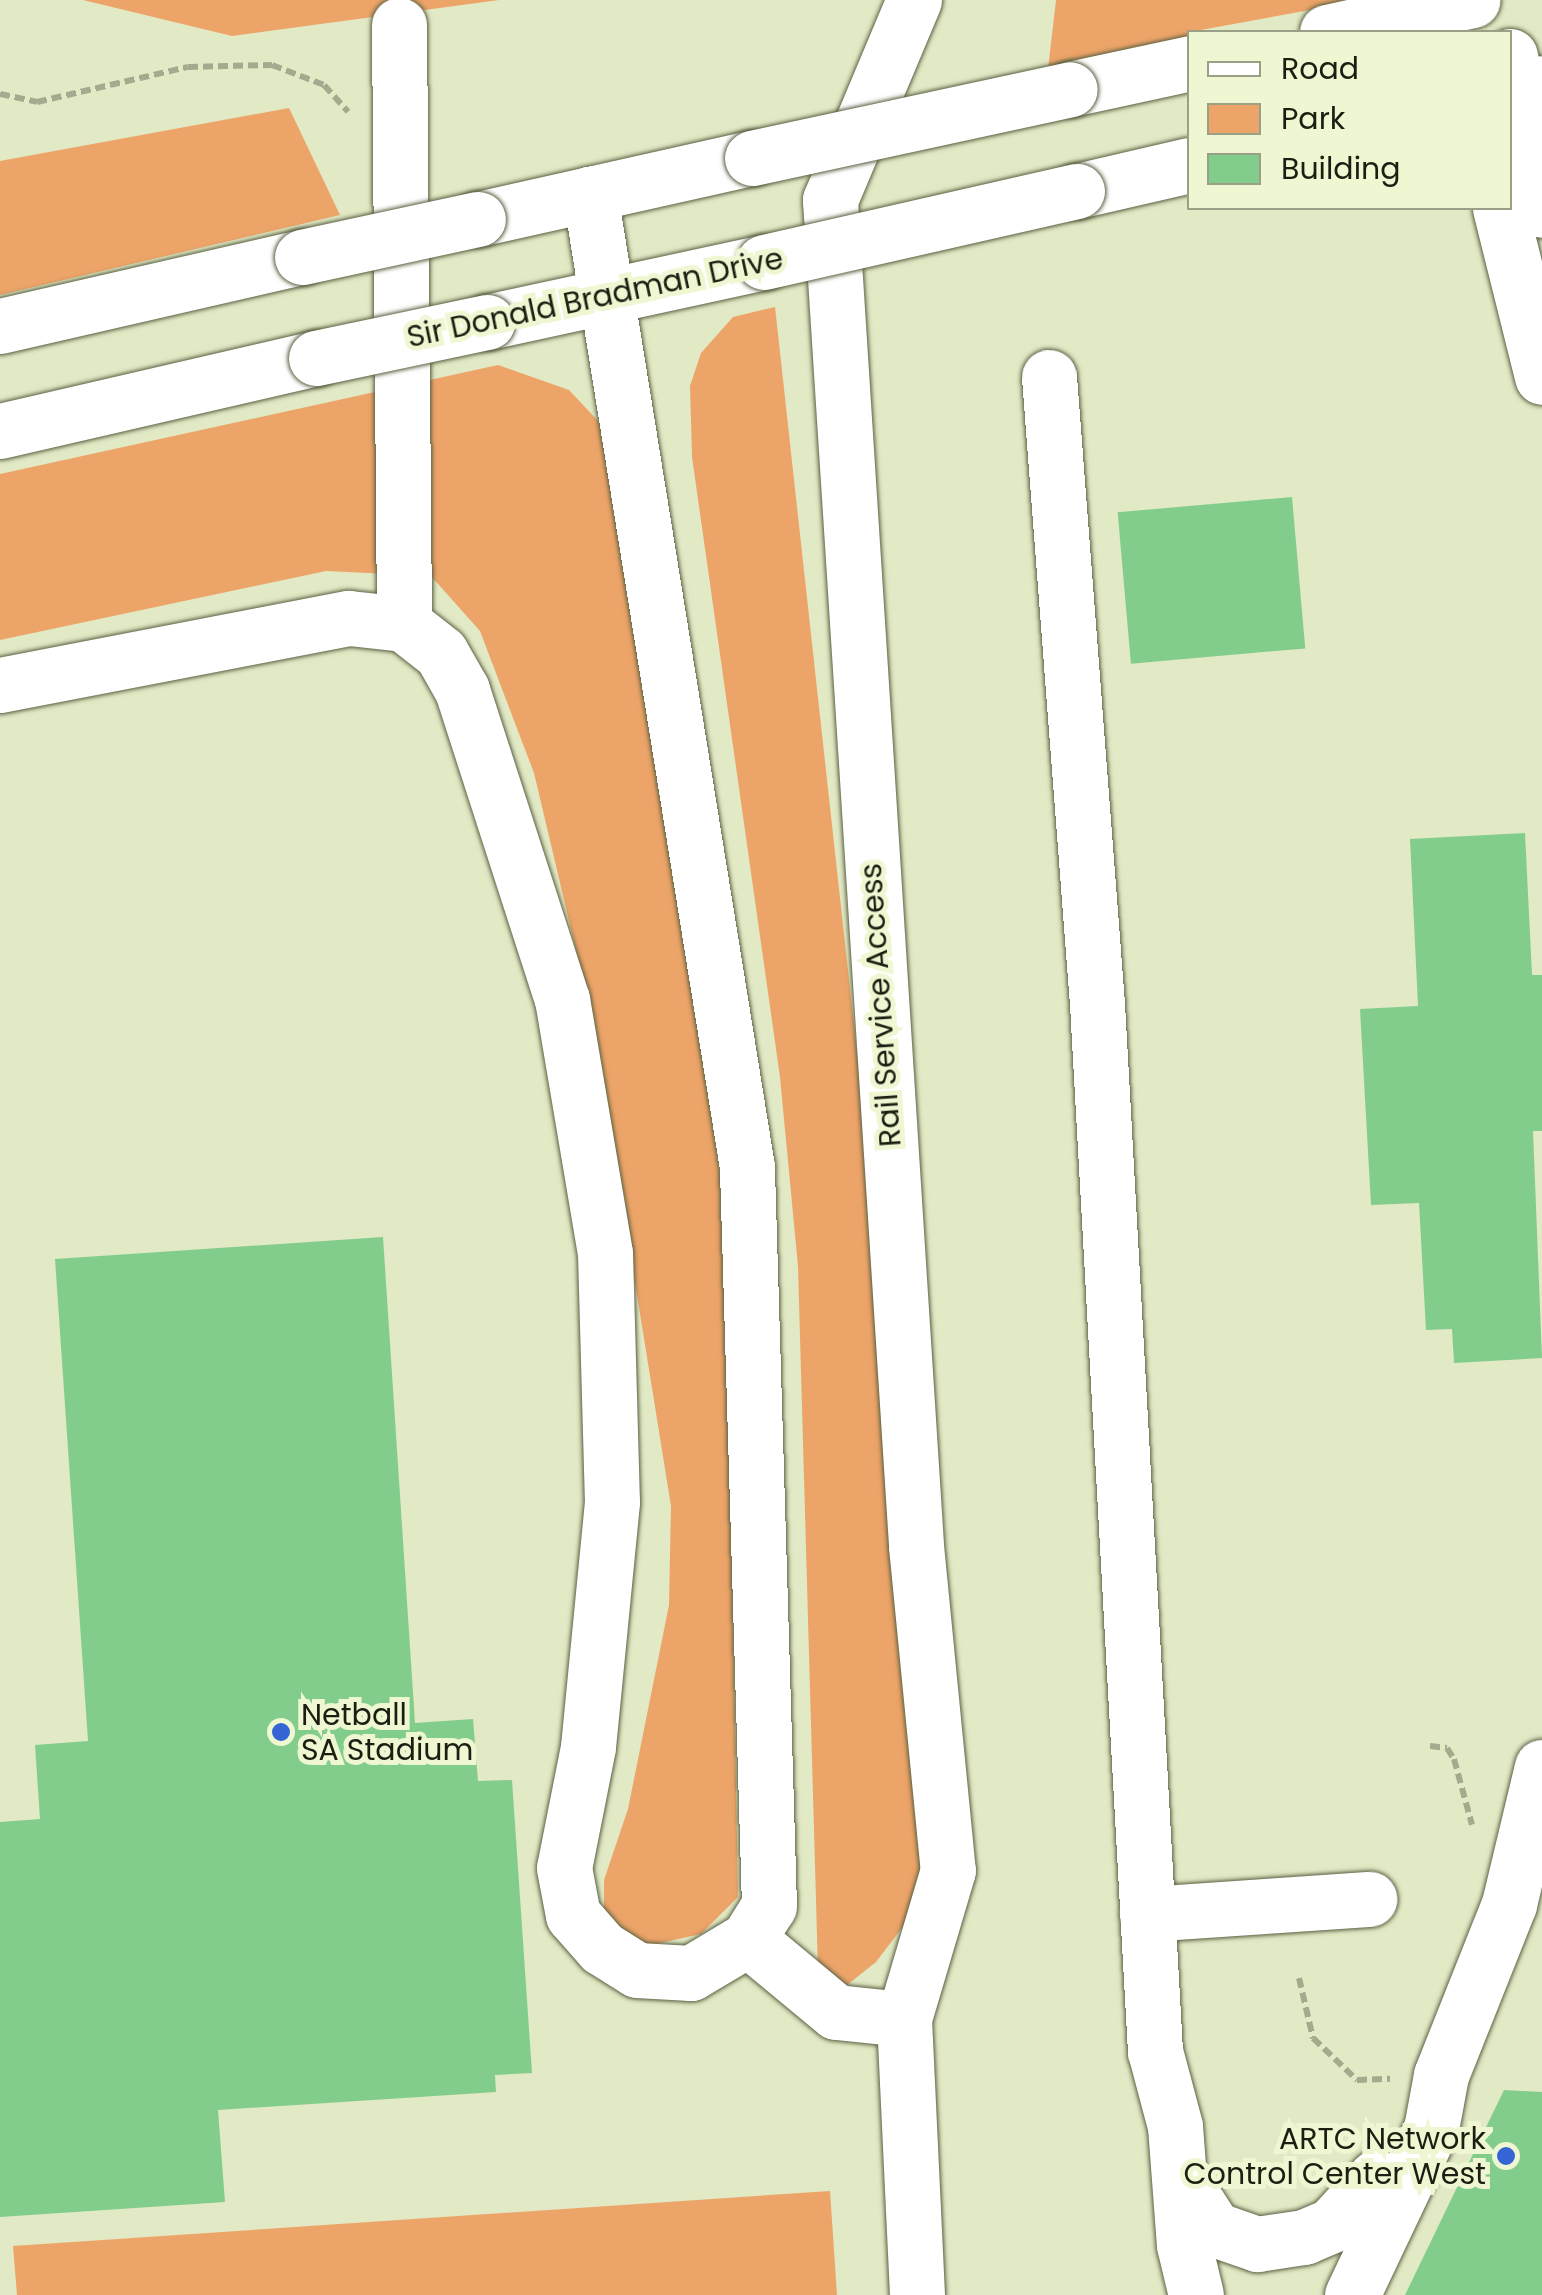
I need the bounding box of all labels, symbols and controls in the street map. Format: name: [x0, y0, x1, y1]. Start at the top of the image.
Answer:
legend: [1187, 30, 1512, 210]
text: Road: [1281, 47, 1359, 90]
text: Park: [1281, 97, 1345, 140]
text: Building: [1281, 147, 1401, 190]
street label: Sir Donald Bradman Drive: [404, 241, 786, 355]
street label: Rail Service Access: [853, 862, 909, 1148]
place label: Netball SA Stadium: [301, 1697, 473, 1768]
marker: Netball SA Stadium: [270, 1721, 292, 1743]
place label: ARTC Network Control Center West: [1184, 2121, 1486, 2192]
marker: ARTC Network Control Center West: [1495, 2145, 1517, 2167]

